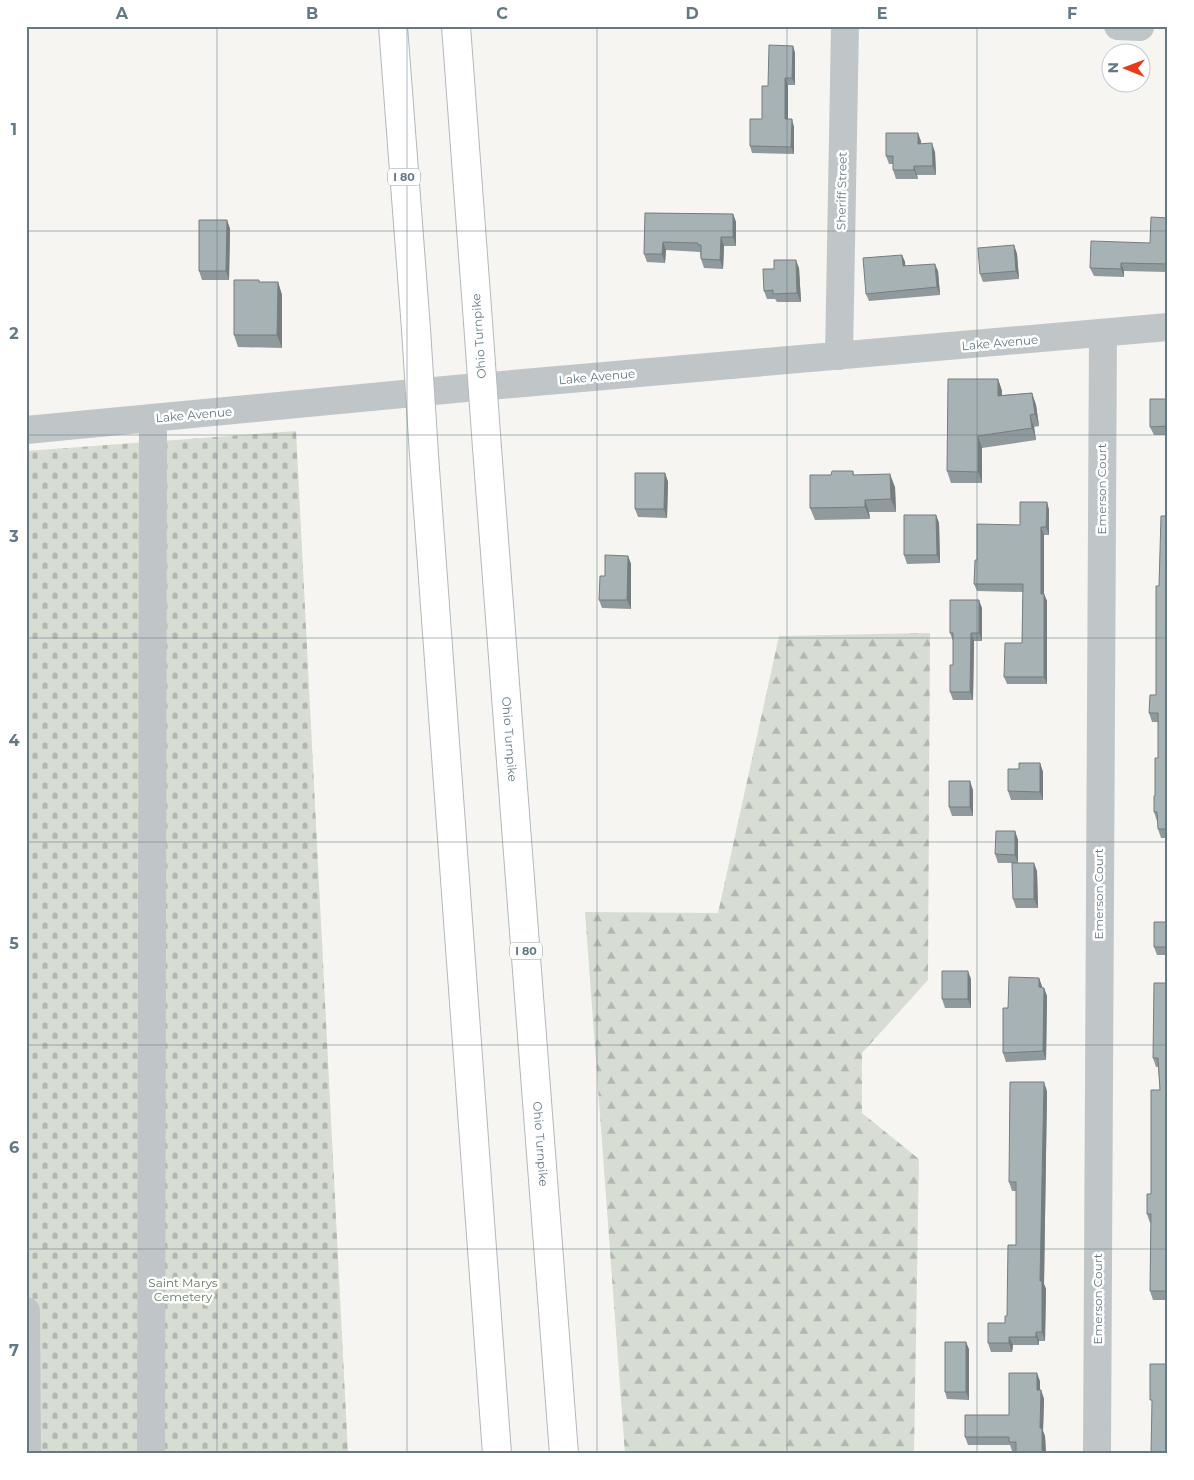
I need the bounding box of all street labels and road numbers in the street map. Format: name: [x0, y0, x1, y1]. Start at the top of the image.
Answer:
street label: Sheriff Street: [833, 152, 850, 230]
road number: I 80: [388, 168, 420, 186]
street label: Ohio Turnpike: [468, 293, 489, 379]
street label: Lake Avenue: [961, 332, 1039, 353]
street label: Lake Avenue: [558, 366, 636, 387]
street label: Lake Avenue: [155, 404, 233, 425]
street label: Emerson Court: [1094, 443, 1109, 535]
street label: Ohio Turnpike: [499, 696, 521, 782]
street label: Emerson Court: [1091, 848, 1106, 940]
road number: I 80: [510, 942, 542, 959]
street label: Ohio Turnpike: [530, 1101, 552, 1187]
street label: Emerson Court: [1090, 1253, 1105, 1345]

